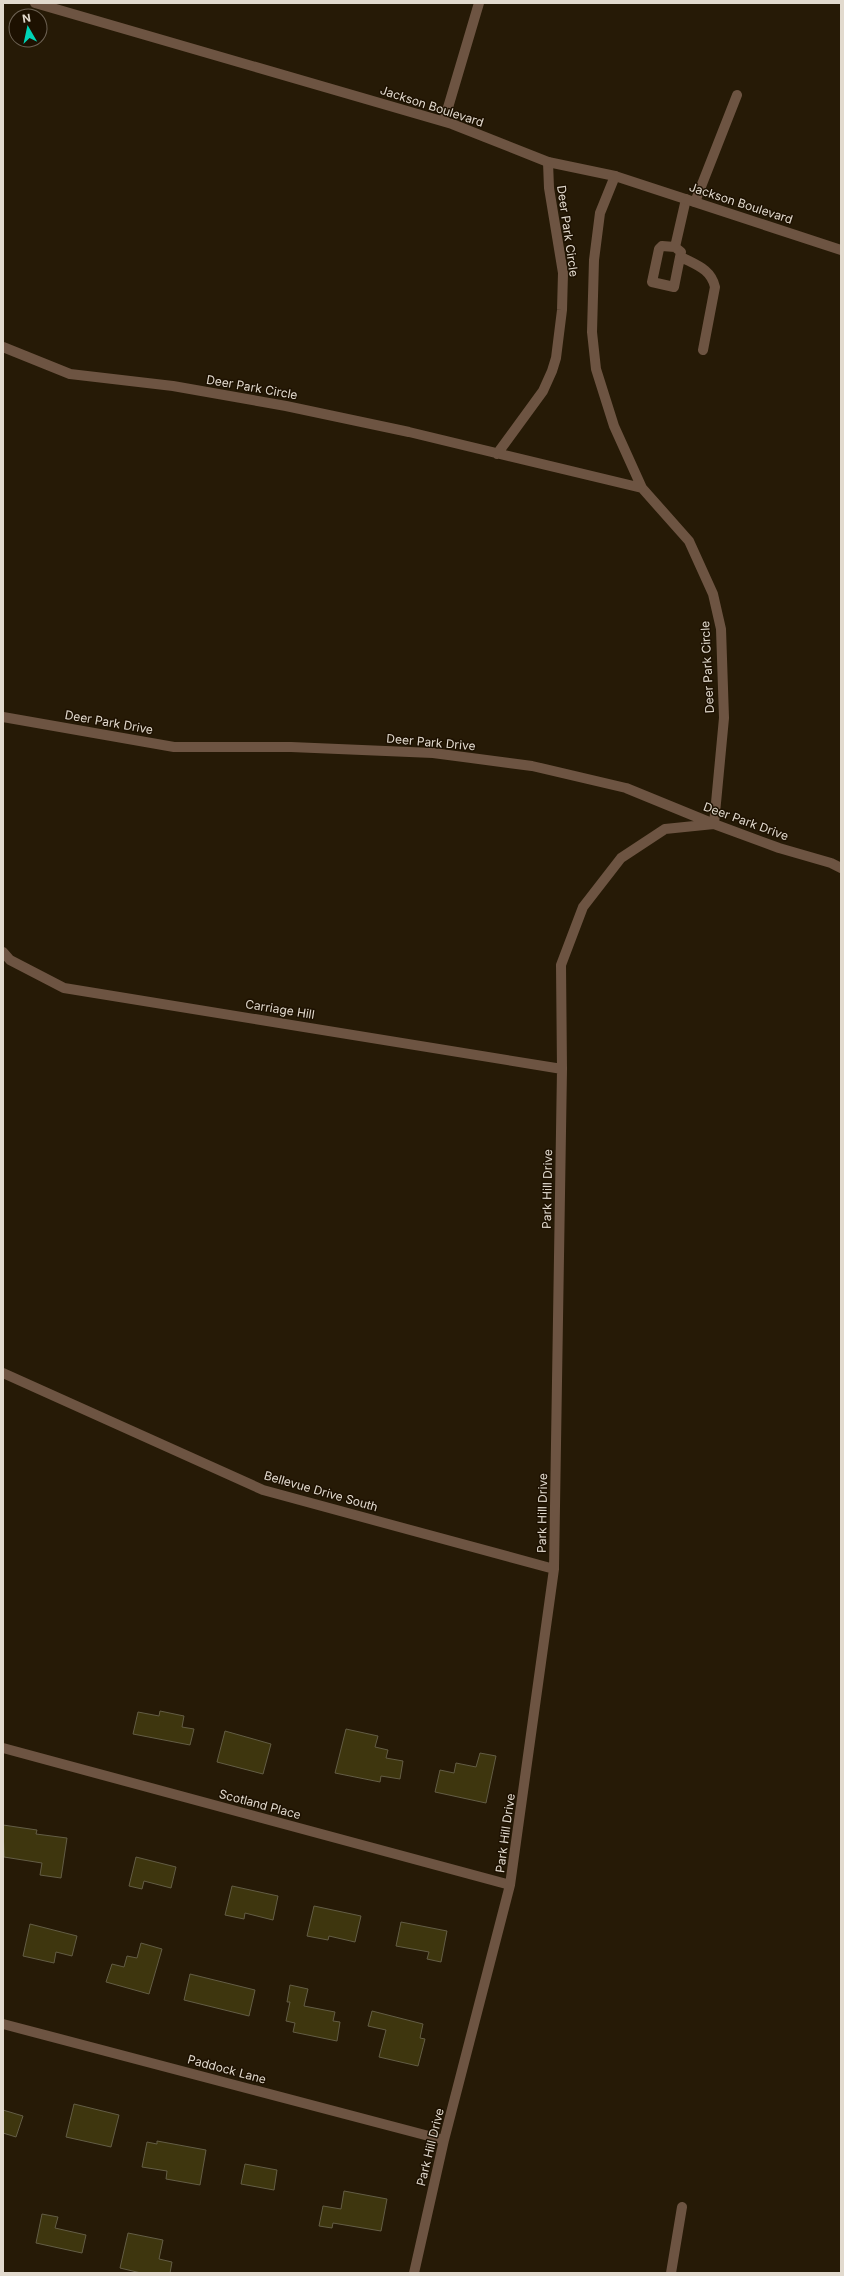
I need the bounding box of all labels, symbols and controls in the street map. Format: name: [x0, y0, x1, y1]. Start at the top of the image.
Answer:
north arrow: [8, 8, 48, 48]
text: N: [21, 11, 32, 26]
street label: Jackson Boulevard: [378, 82, 486, 130]
street label: Jackson Boulevard: [687, 179, 795, 227]
street label: Deer Park Circle: [554, 184, 582, 278]
street label: Deer Park Circle: [205, 372, 299, 402]
street label: Deer Park Circle: [697, 620, 717, 714]
street label: Deer Park Drive: [64, 707, 154, 737]
street label: Deer Park Drive: [386, 731, 476, 753]
street label: Deer Park Drive: [701, 799, 791, 843]
street label: Carriage Hill: [244, 996, 316, 1022]
street label: Park Hill Drive: [539, 1149, 555, 1229]
street label: Bellevue Drive South: [262, 1468, 380, 1514]
street label: Park Hill Drive: [534, 1473, 550, 1553]
street label: Scotland Place: [217, 1786, 303, 1822]
street label: Park Hill Drive: [492, 1792, 518, 1874]
street label: Paddock Lane: [186, 2051, 268, 2087]
street label: Park Hill Drive: [413, 2106, 447, 2188]

